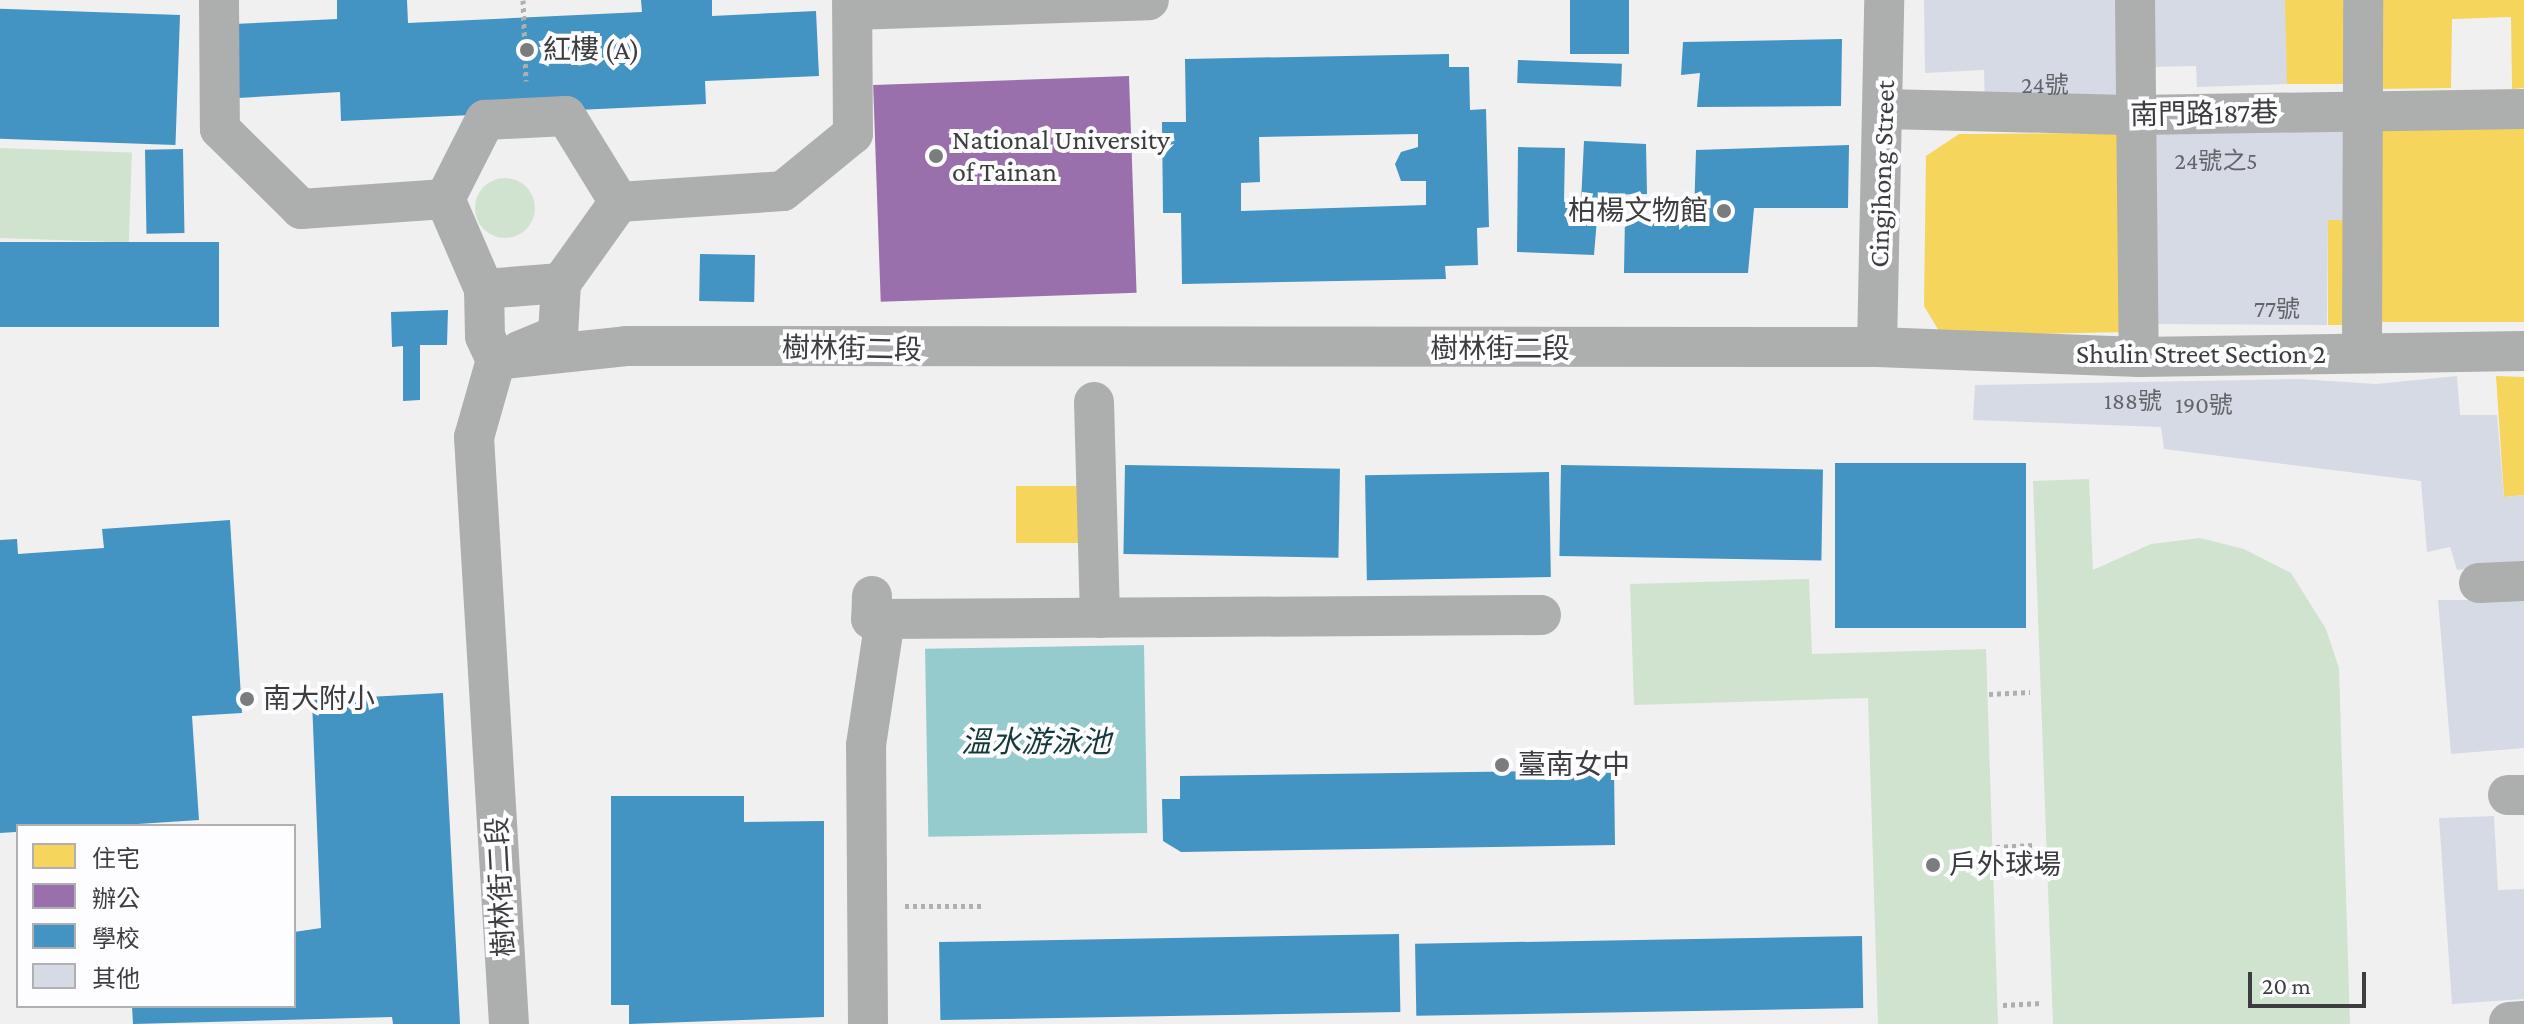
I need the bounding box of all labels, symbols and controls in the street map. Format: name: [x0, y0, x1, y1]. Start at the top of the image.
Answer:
place label: 紅樓 (A): [543, 33, 640, 67]
marker: 紅樓 (A): [518, 41, 536, 59]
house number: 24號: [2021, 71, 2069, 99]
street label: Cingjhong Street: [1862, 80, 1902, 268]
street label: 南門路187巷: [2130, 96, 2278, 132]
place label: National University of Tainan: [952, 123, 1170, 189]
marker: National University of Tainan: [927, 147, 945, 165]
house number: 24號之5: [2174, 147, 2258, 175]
place label: 柏楊文物館: [1568, 194, 1708, 228]
marker: 柏楊文物館: [1715, 202, 1733, 220]
house number: 77號: [2254, 295, 2300, 323]
street label: 樹林街二段: [782, 331, 922, 367]
street label: 樹林街二段: [1430, 332, 1570, 366]
street label: Shulin Street Section 2: [2076, 337, 2326, 371]
house number: 188號: [2104, 387, 2162, 415]
house number: 190號: [2175, 391, 2233, 419]
place label: 南大附小: [263, 682, 375, 716]
marker: 南大附小: [238, 690, 256, 708]
water label: 溫水游泳池: [961, 724, 1111, 760]
place label: 臺南女中: [1518, 748, 1630, 782]
marker: 臺南女中: [1493, 756, 1511, 774]
street label: 樹林街二段: [481, 816, 521, 958]
legend: [16, 824, 296, 1008]
text: 住宅: [92, 845, 140, 872]
place label: 戶外球場: [1949, 848, 2061, 882]
marker: 戶外球場: [1924, 856, 1942, 874]
text: 辦公: [92, 885, 140, 912]
text: 學校: [92, 925, 140, 952]
scale bar: [2252, 956, 2370, 1006]
text: 其他: [92, 965, 140, 992]
text: 20 m: [2262, 972, 2311, 999]

